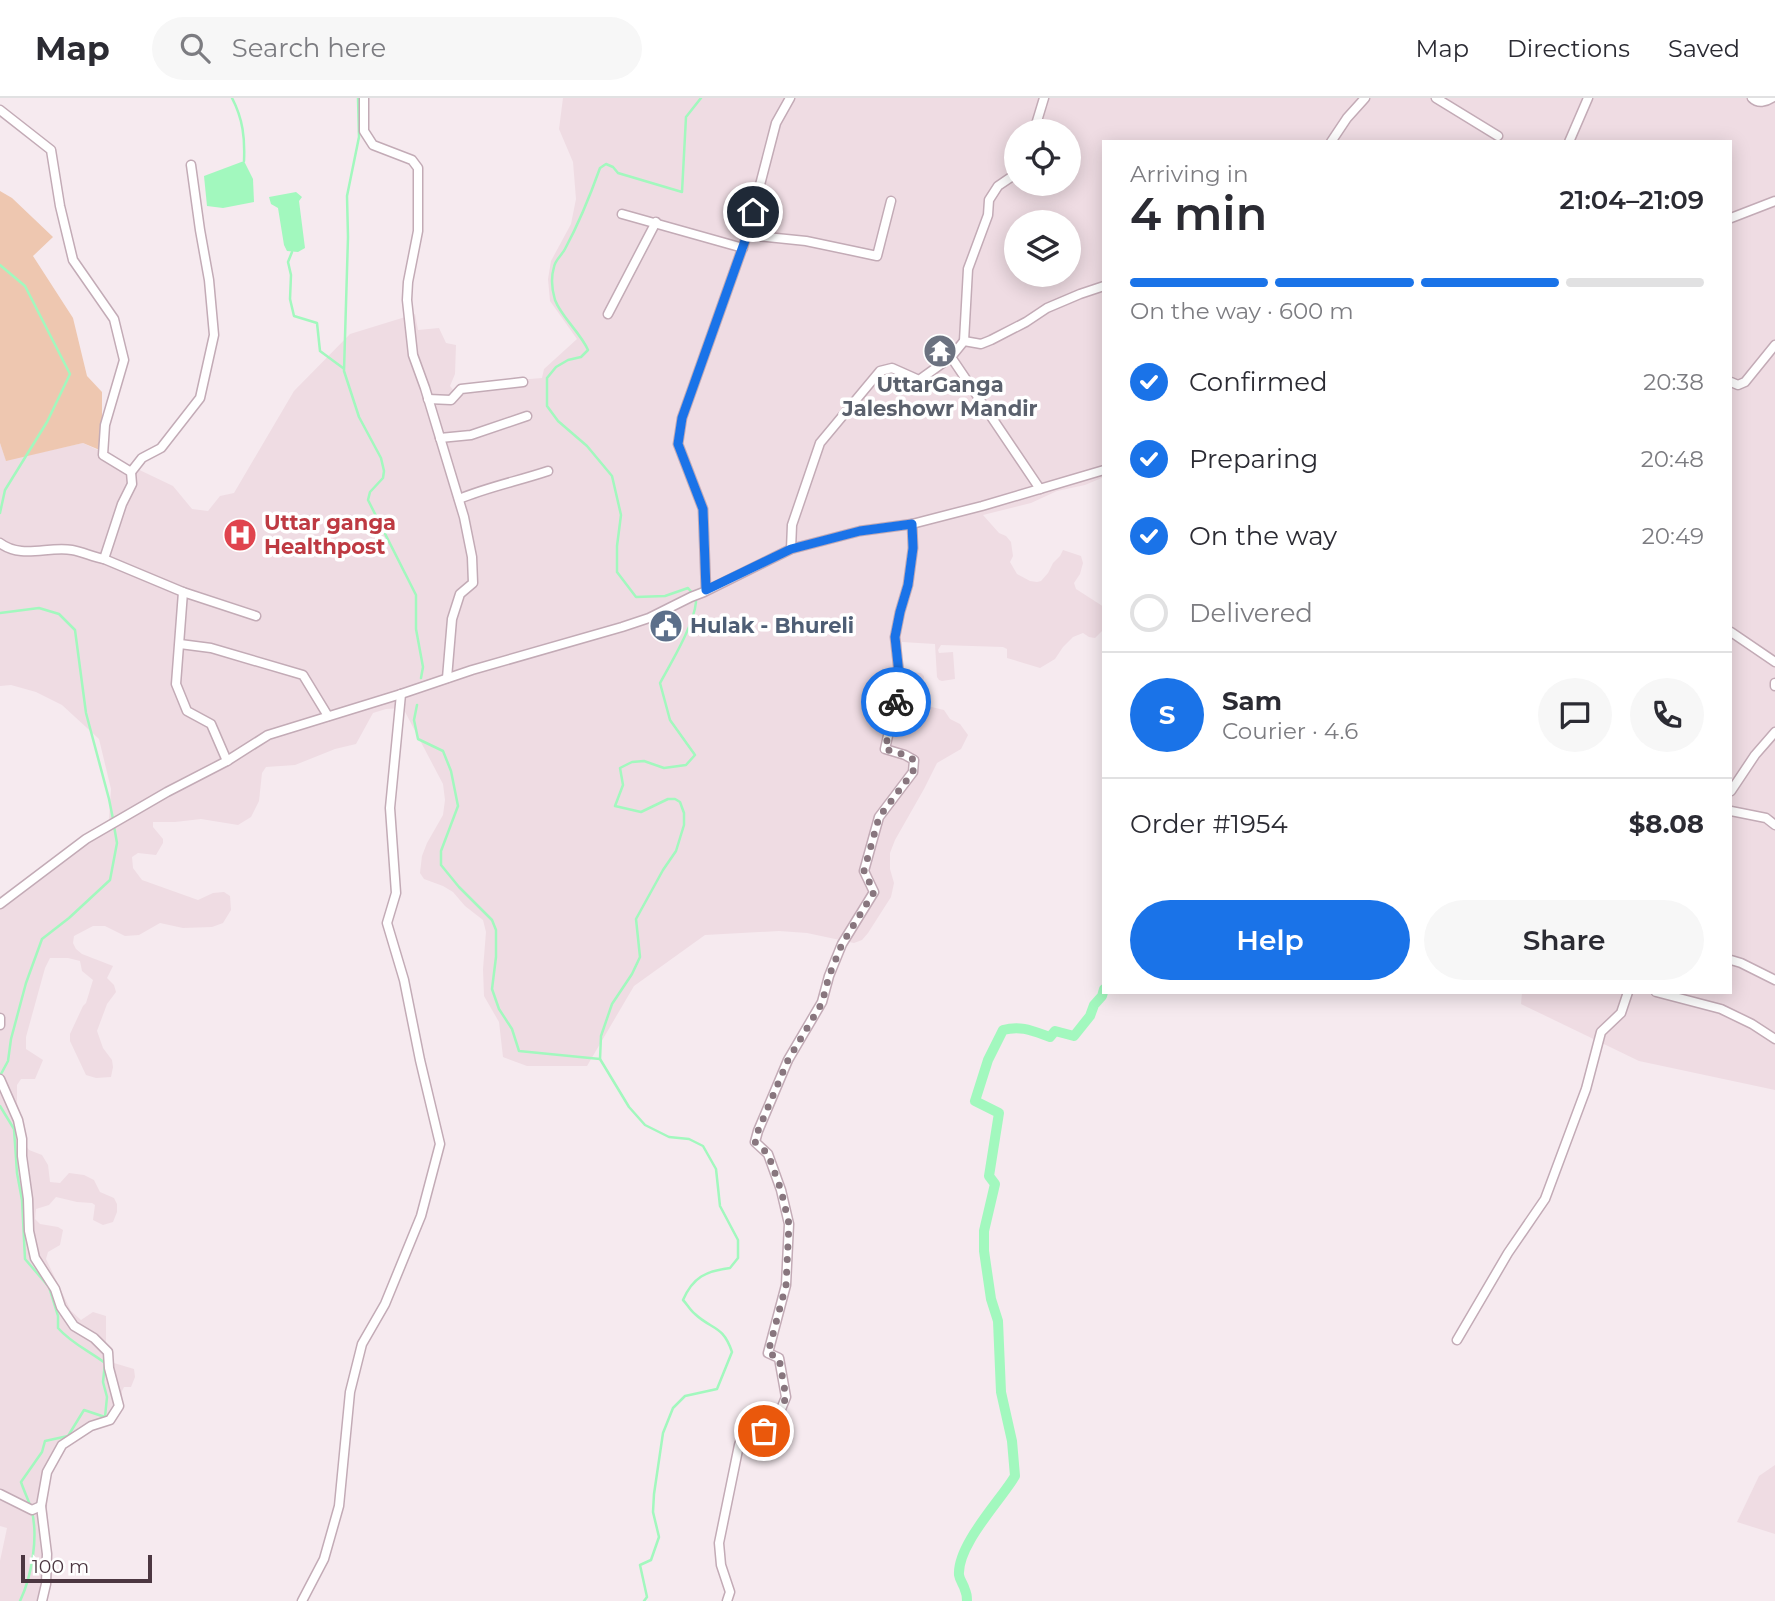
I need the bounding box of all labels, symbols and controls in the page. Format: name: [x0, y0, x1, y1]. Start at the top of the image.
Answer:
search box: [152, 17, 642, 80]
text: Map: [35, 28, 110, 68]
icon: search: [176, 29, 214, 67]
text: Search here: [232, 32, 386, 64]
text: Map: [1416, 34, 1469, 63]
text: Directions: [1507, 34, 1630, 63]
text: Saved: [1668, 34, 1740, 63]
map controls: [1004, 119, 1081, 287]
button: locate: [1004, 119, 1081, 196]
text: Arriving in: [1130, 160, 1249, 188]
pin: [723, 182, 783, 242]
text: 21:04–21:09: [1559, 184, 1704, 216]
text: 4 min: [1130, 185, 1267, 242]
icon: home: [734, 193, 772, 231]
button: layers: [1004, 210, 1081, 287]
text: On the way · 600 m: [1130, 297, 1354, 325]
temple icon: UttarGanga Jaleshowr Mandir: [921, 332, 959, 370]
icon: check: [1130, 363, 1168, 401]
text: Confirmed: [1189, 366, 1328, 398]
text: 20:38: [1643, 368, 1704, 396]
place label: UttarGanga Jaleshowr Mandir: [841, 372, 1038, 421]
icon: check: [1130, 440, 1168, 478]
text: Preparing: [1189, 443, 1318, 475]
text: 20:48: [1641, 445, 1704, 473]
place label: Uttar ganga Healthpost: [264, 510, 396, 559]
hospital icon: Uttar ganga Healthpost: [221, 516, 259, 554]
icon: check: [1130, 517, 1168, 555]
text: On the way: [1189, 520, 1337, 552]
text: 20:49: [1642, 522, 1704, 550]
text: Delivered: [1189, 597, 1313, 629]
public building icon: Hulak - Bhureli: [647, 607, 685, 645]
place label: Hulak - Bhureli: [690, 613, 854, 638]
courier: [861, 667, 931, 737]
button: chat: [1538, 678, 1612, 752]
button: phone: [1630, 678, 1704, 752]
icon: bike: [877, 683, 915, 721]
text: Sam: [1222, 685, 1282, 717]
text: S: [1159, 699, 1175, 731]
text: Courier · 4.6: [1222, 717, 1358, 745]
text: Order #1954: [1130, 808, 1288, 840]
text: $8.08: [1629, 808, 1704, 840]
button: Help: [1130, 900, 1410, 980]
button: Share: [1424, 900, 1704, 980]
pin: [734, 1401, 794, 1461]
icon: bag: [745, 1412, 783, 1450]
scale bar: [21, 1552, 152, 1584]
text: 100 m: [32, 1555, 89, 1578]

